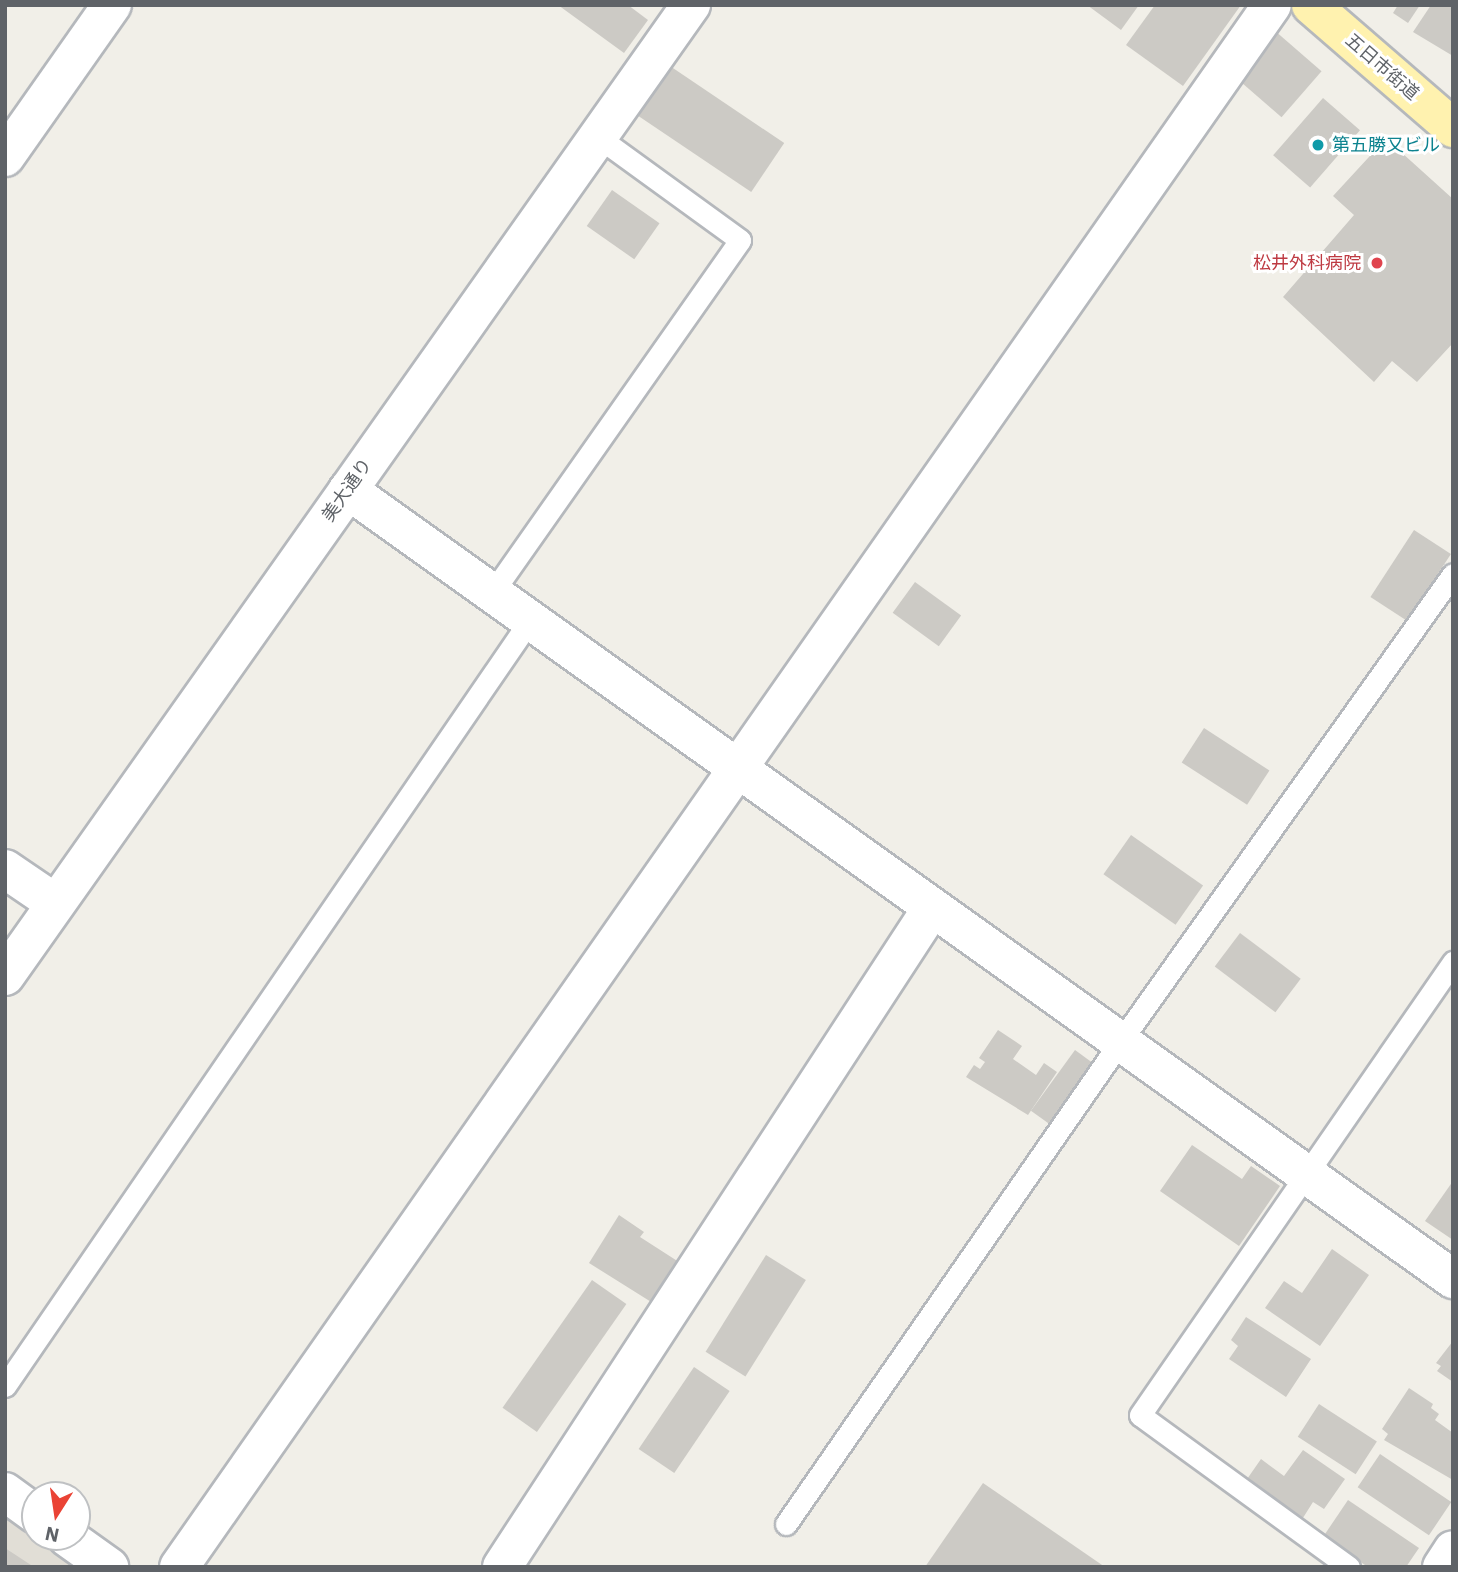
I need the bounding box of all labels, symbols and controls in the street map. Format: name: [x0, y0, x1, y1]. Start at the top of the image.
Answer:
street label: 五日市街道: [1341, 29, 1423, 105]
place label: 第五勝又ビル: [1332, 134, 1440, 156]
marker: 第五勝又ビル: [1310, 137, 1326, 153]
place label: 松井外科病院: [1253, 252, 1361, 274]
marker: 松井外科病院: [1367, 253, 1387, 273]
street label: 美大通り: [318, 454, 376, 526]
north arrow: [21, 1481, 91, 1551]
text: N: [43, 1521, 61, 1548]

